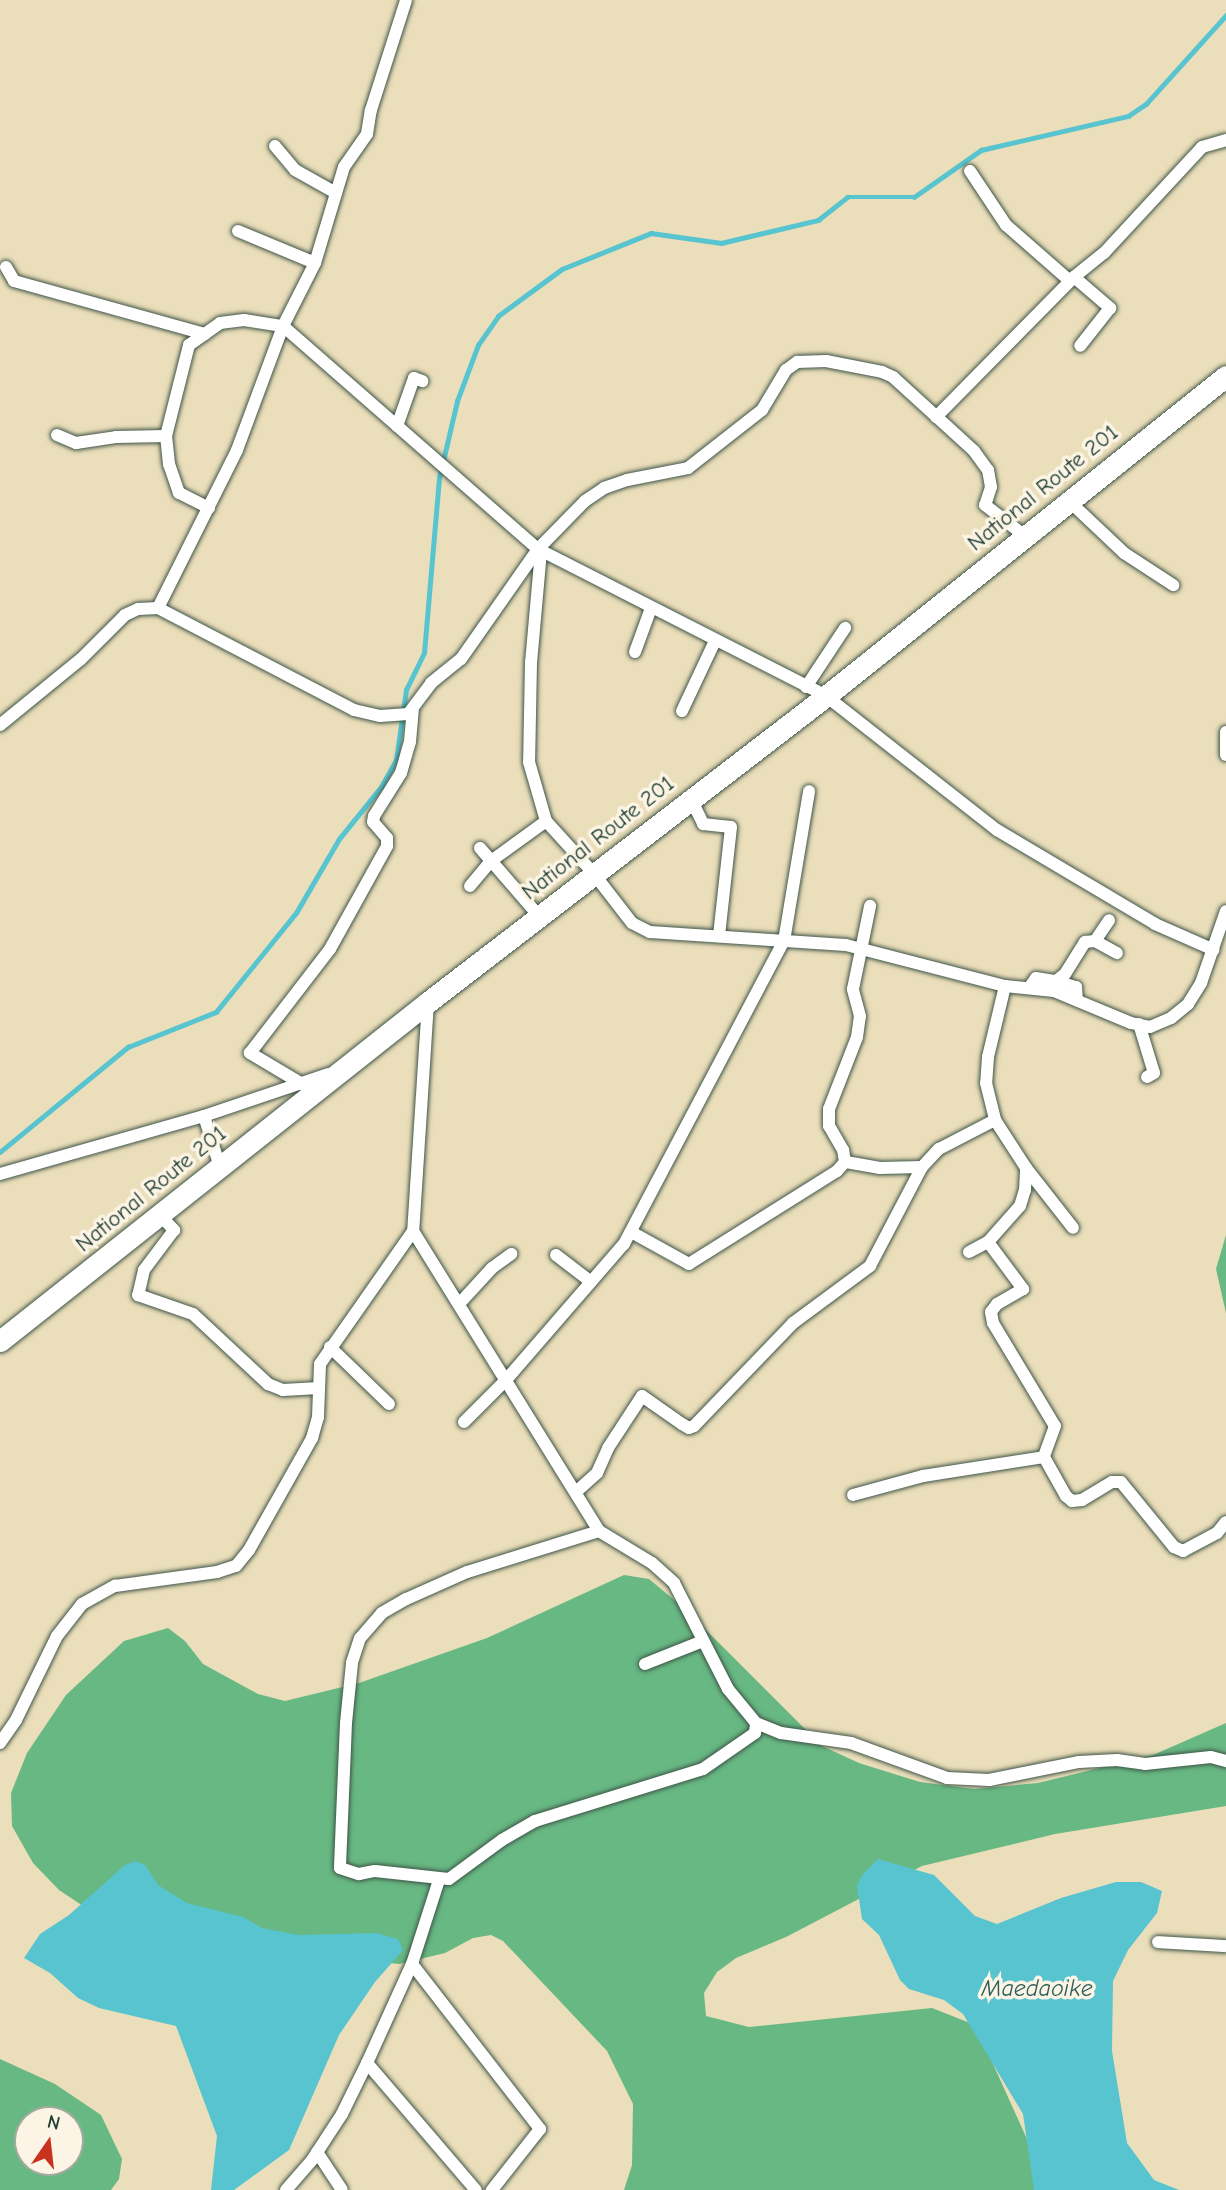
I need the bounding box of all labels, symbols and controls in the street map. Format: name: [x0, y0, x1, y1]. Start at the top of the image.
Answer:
street label: National Route 201: [962, 419, 1124, 557]
street label: National Route 201: [516, 770, 680, 906]
street label: National Route 201: [70, 1120, 232, 1258]
water label: Maedaoike: [981, 1975, 1093, 2003]
north arrow: [14, 2106, 84, 2176]
text: N: [45, 2110, 62, 2135]

